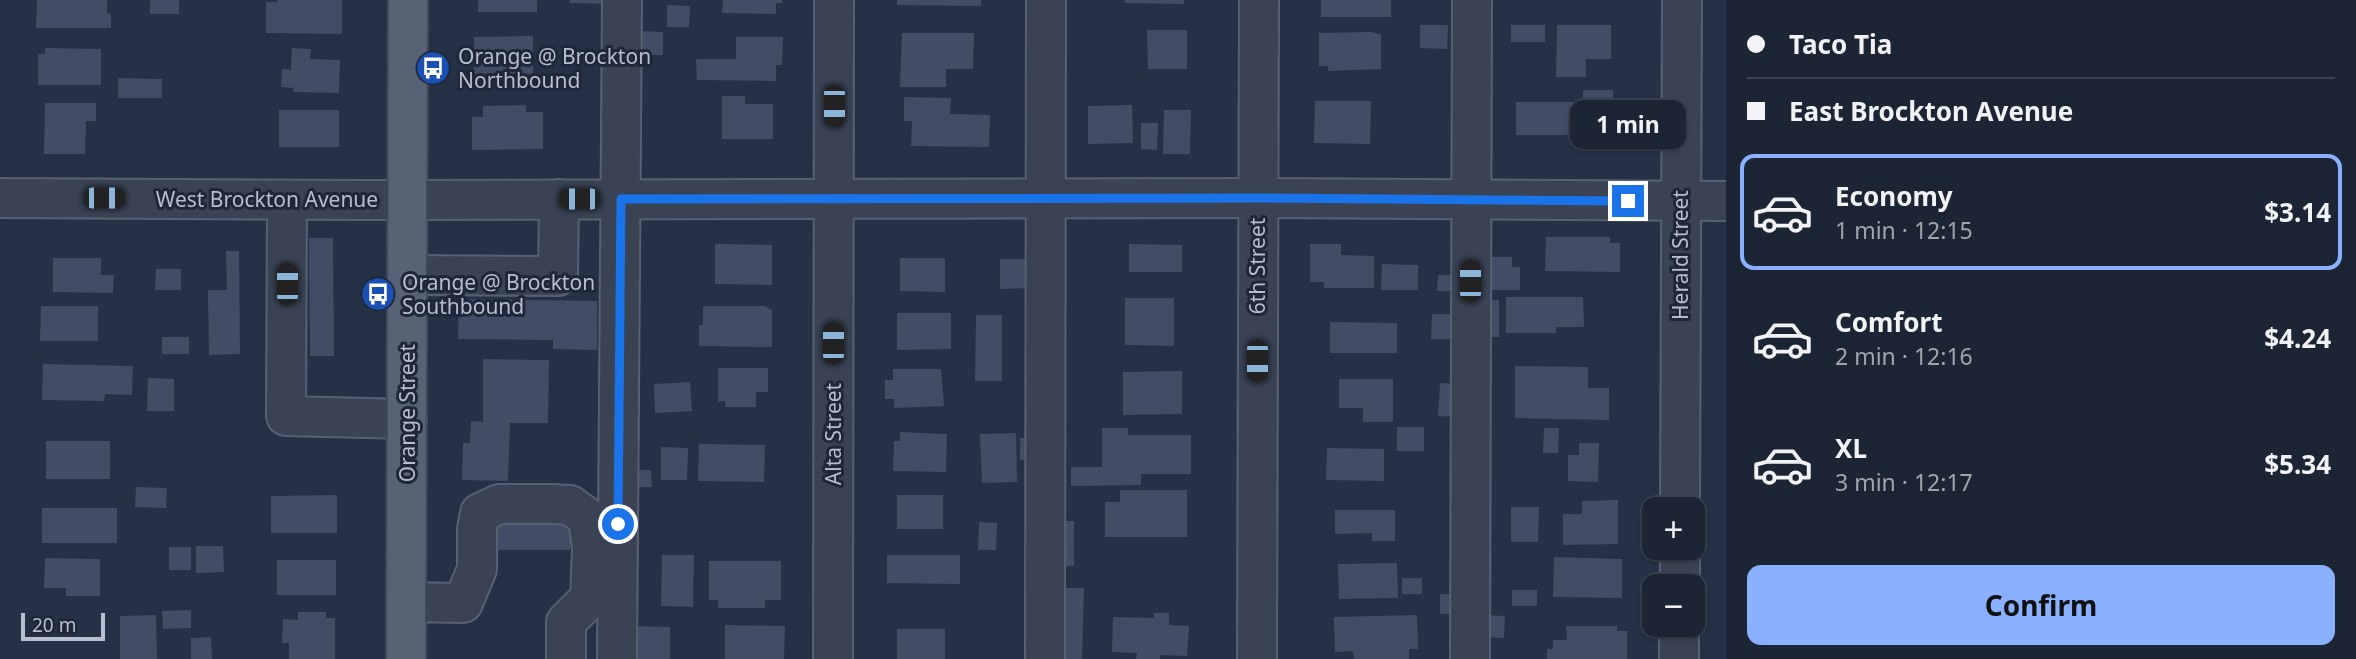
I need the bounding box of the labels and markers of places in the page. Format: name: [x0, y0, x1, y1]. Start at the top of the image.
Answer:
place label: Orange @ Brockton Northbound: [458, 42, 651, 94]
bus stop icon: Orange @ Brockton Northbound: [414, 49, 452, 87]
place label: Orange @ Brockton Southbound: [402, 268, 595, 320]
bus stop icon: Orange @ Brockton Southbound: [359, 275, 397, 313]

